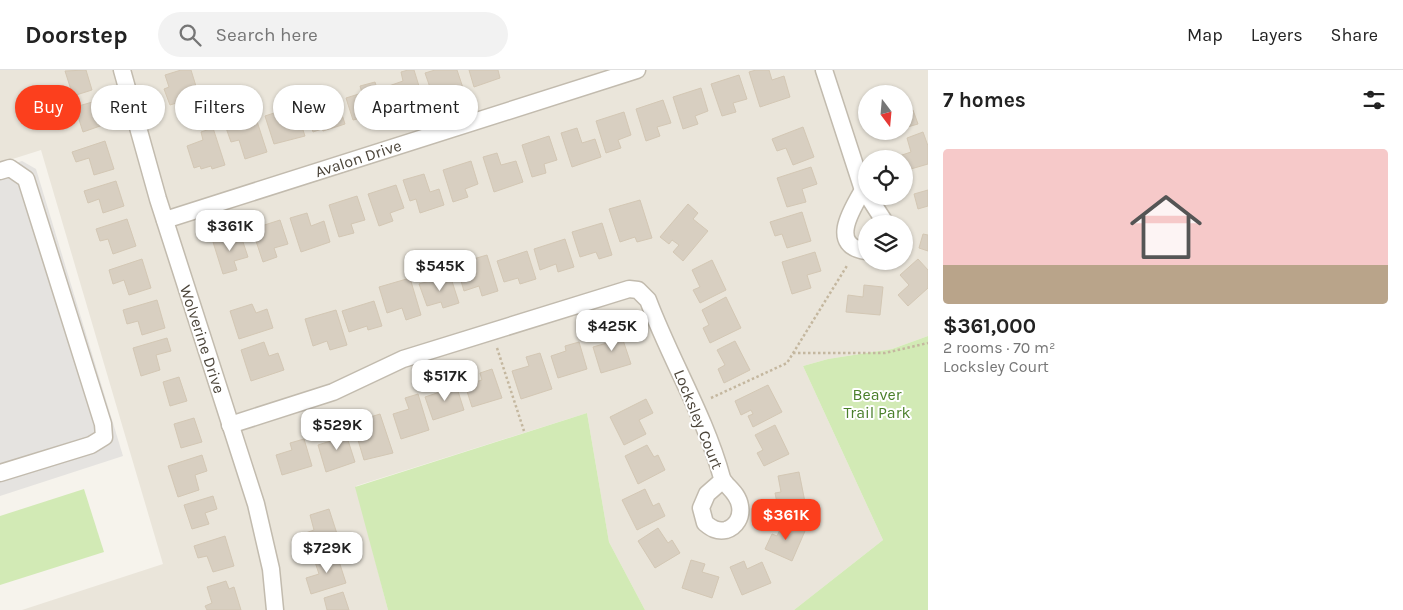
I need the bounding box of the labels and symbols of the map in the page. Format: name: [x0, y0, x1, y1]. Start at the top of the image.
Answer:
north arrow: [858, 85, 912, 140]
street label: Avalon Drive: [313, 136, 404, 181]
pin: $361K: [195, 210, 265, 252]
pin: $545K: [405, 250, 475, 292]
street label: Wolverine Drive: [176, 283, 229, 396]
pin: $425K: [577, 310, 647, 352]
pin: $517K: [410, 360, 480, 402]
street label: Locksley Court: [670, 367, 727, 472]
park label: Beaver Trail Park: [844, 385, 910, 422]
pin: $529K: [302, 408, 372, 451]
pin: $361K: [751, 498, 821, 541]
pin: $729K: [292, 532, 362, 574]

